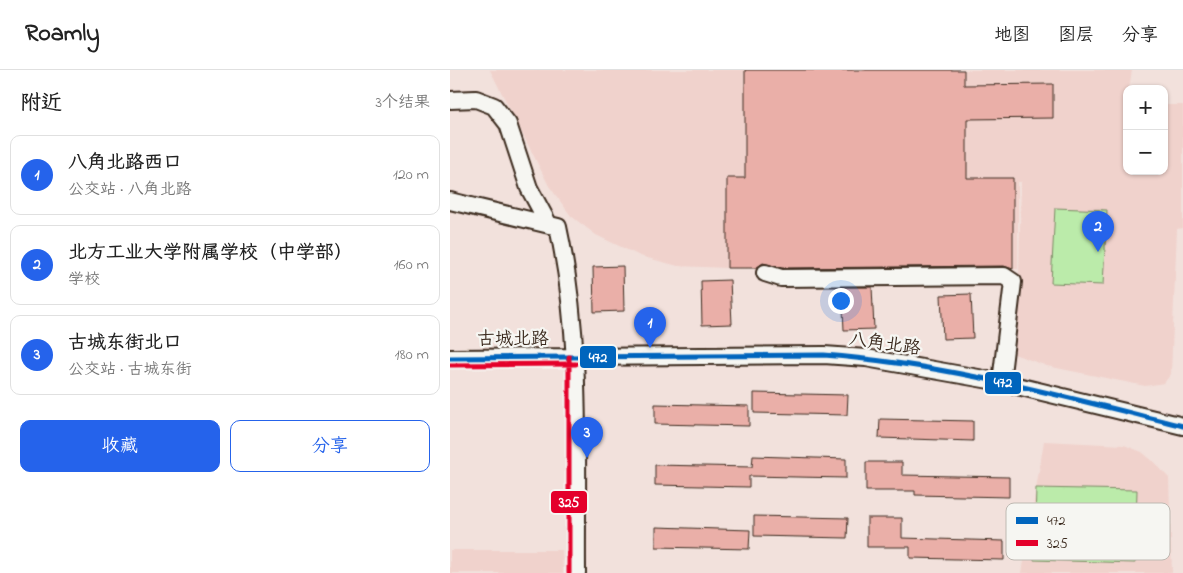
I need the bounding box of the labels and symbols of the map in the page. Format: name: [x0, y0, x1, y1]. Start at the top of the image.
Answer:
pin: 2: [1082, 211, 1114, 252]
your location: [828, 288, 854, 314]
pin: 1: [634, 307, 666, 348]
street label: 古城北路: [477, 327, 549, 353]
street label: 八角北路: [847, 327, 922, 363]
line badge: 472: [579, 345, 617, 369]
text: 472: [588, 348, 607, 369]
line badge: 472: [984, 371, 1022, 395]
text: 472: [993, 373, 1012, 394]
pin: 3: [571, 417, 603, 458]
line badge: 325: [550, 490, 588, 514]
text: 325: [558, 493, 579, 514]
legend: [1006, 503, 1170, 560]
text: 472: [1047, 511, 1066, 532]
text: 325: [1047, 534, 1068, 555]

